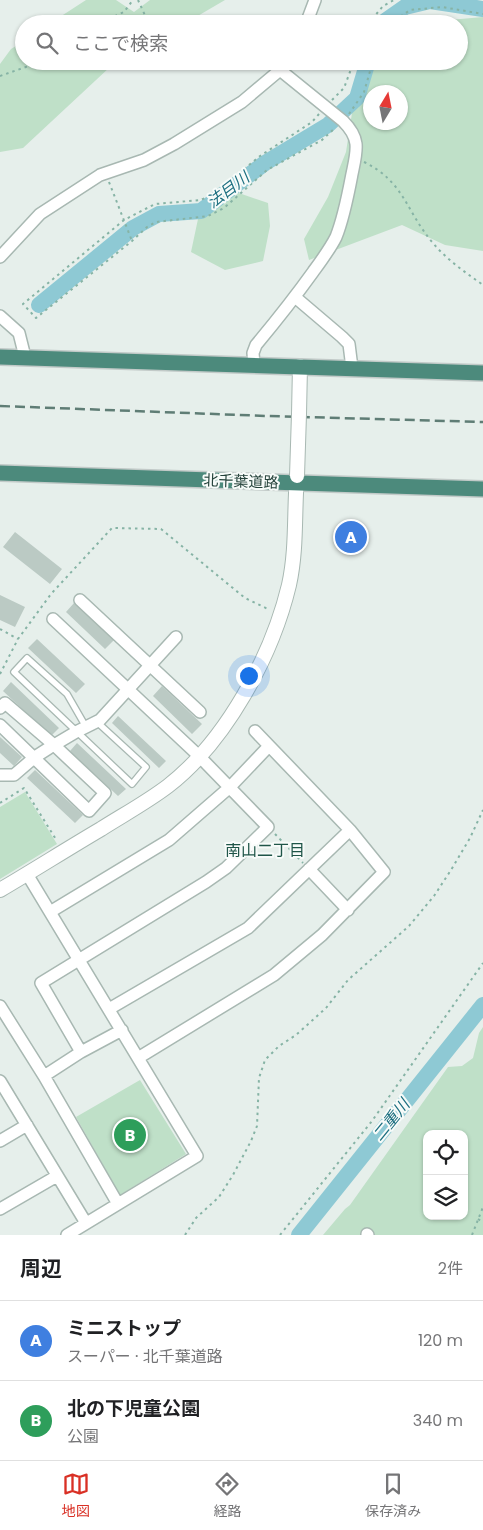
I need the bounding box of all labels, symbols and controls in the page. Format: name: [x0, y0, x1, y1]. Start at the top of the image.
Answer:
search box: [15, 15, 468, 70]
icon: search: [33, 29, 61, 57]
text: ここで検索: [73, 30, 168, 57]
north arrow: [363, 85, 408, 130]
water label: 法目川: [202, 165, 256, 214]
street label: 北千葉道路: [203, 469, 279, 493]
pin: A: [335, 518, 367, 556]
your location: [236, 663, 262, 689]
district label: 南山二丁目: [225, 839, 305, 862]
water label: 二重川: [367, 1093, 416, 1146]
pin: B: [114, 1116, 146, 1154]
map controls: [423, 1130, 468, 1220]
button: locate: [423, 1130, 468, 1175]
button: layers: [423, 1175, 468, 1220]
text: 周辺: [20, 1254, 62, 1283]
text: 2件: [438, 1257, 463, 1280]
text: ミニストップ: [67, 1315, 181, 1342]
text: A: [30, 1329, 42, 1352]
text: 120 m: [418, 1329, 463, 1352]
text: スーパー · 北千葉道路: [67, 1345, 223, 1368]
text: 北の下児童公園: [67, 1395, 200, 1422]
text: B: [31, 1409, 41, 1432]
text: 340 m: [413, 1409, 463, 1432]
text: 公園: [67, 1425, 99, 1448]
tab: 地図: [62, 1470, 90, 1522]
tab: 経路: [213, 1470, 241, 1522]
tab: 保存済み: [365, 1470, 421, 1522]

